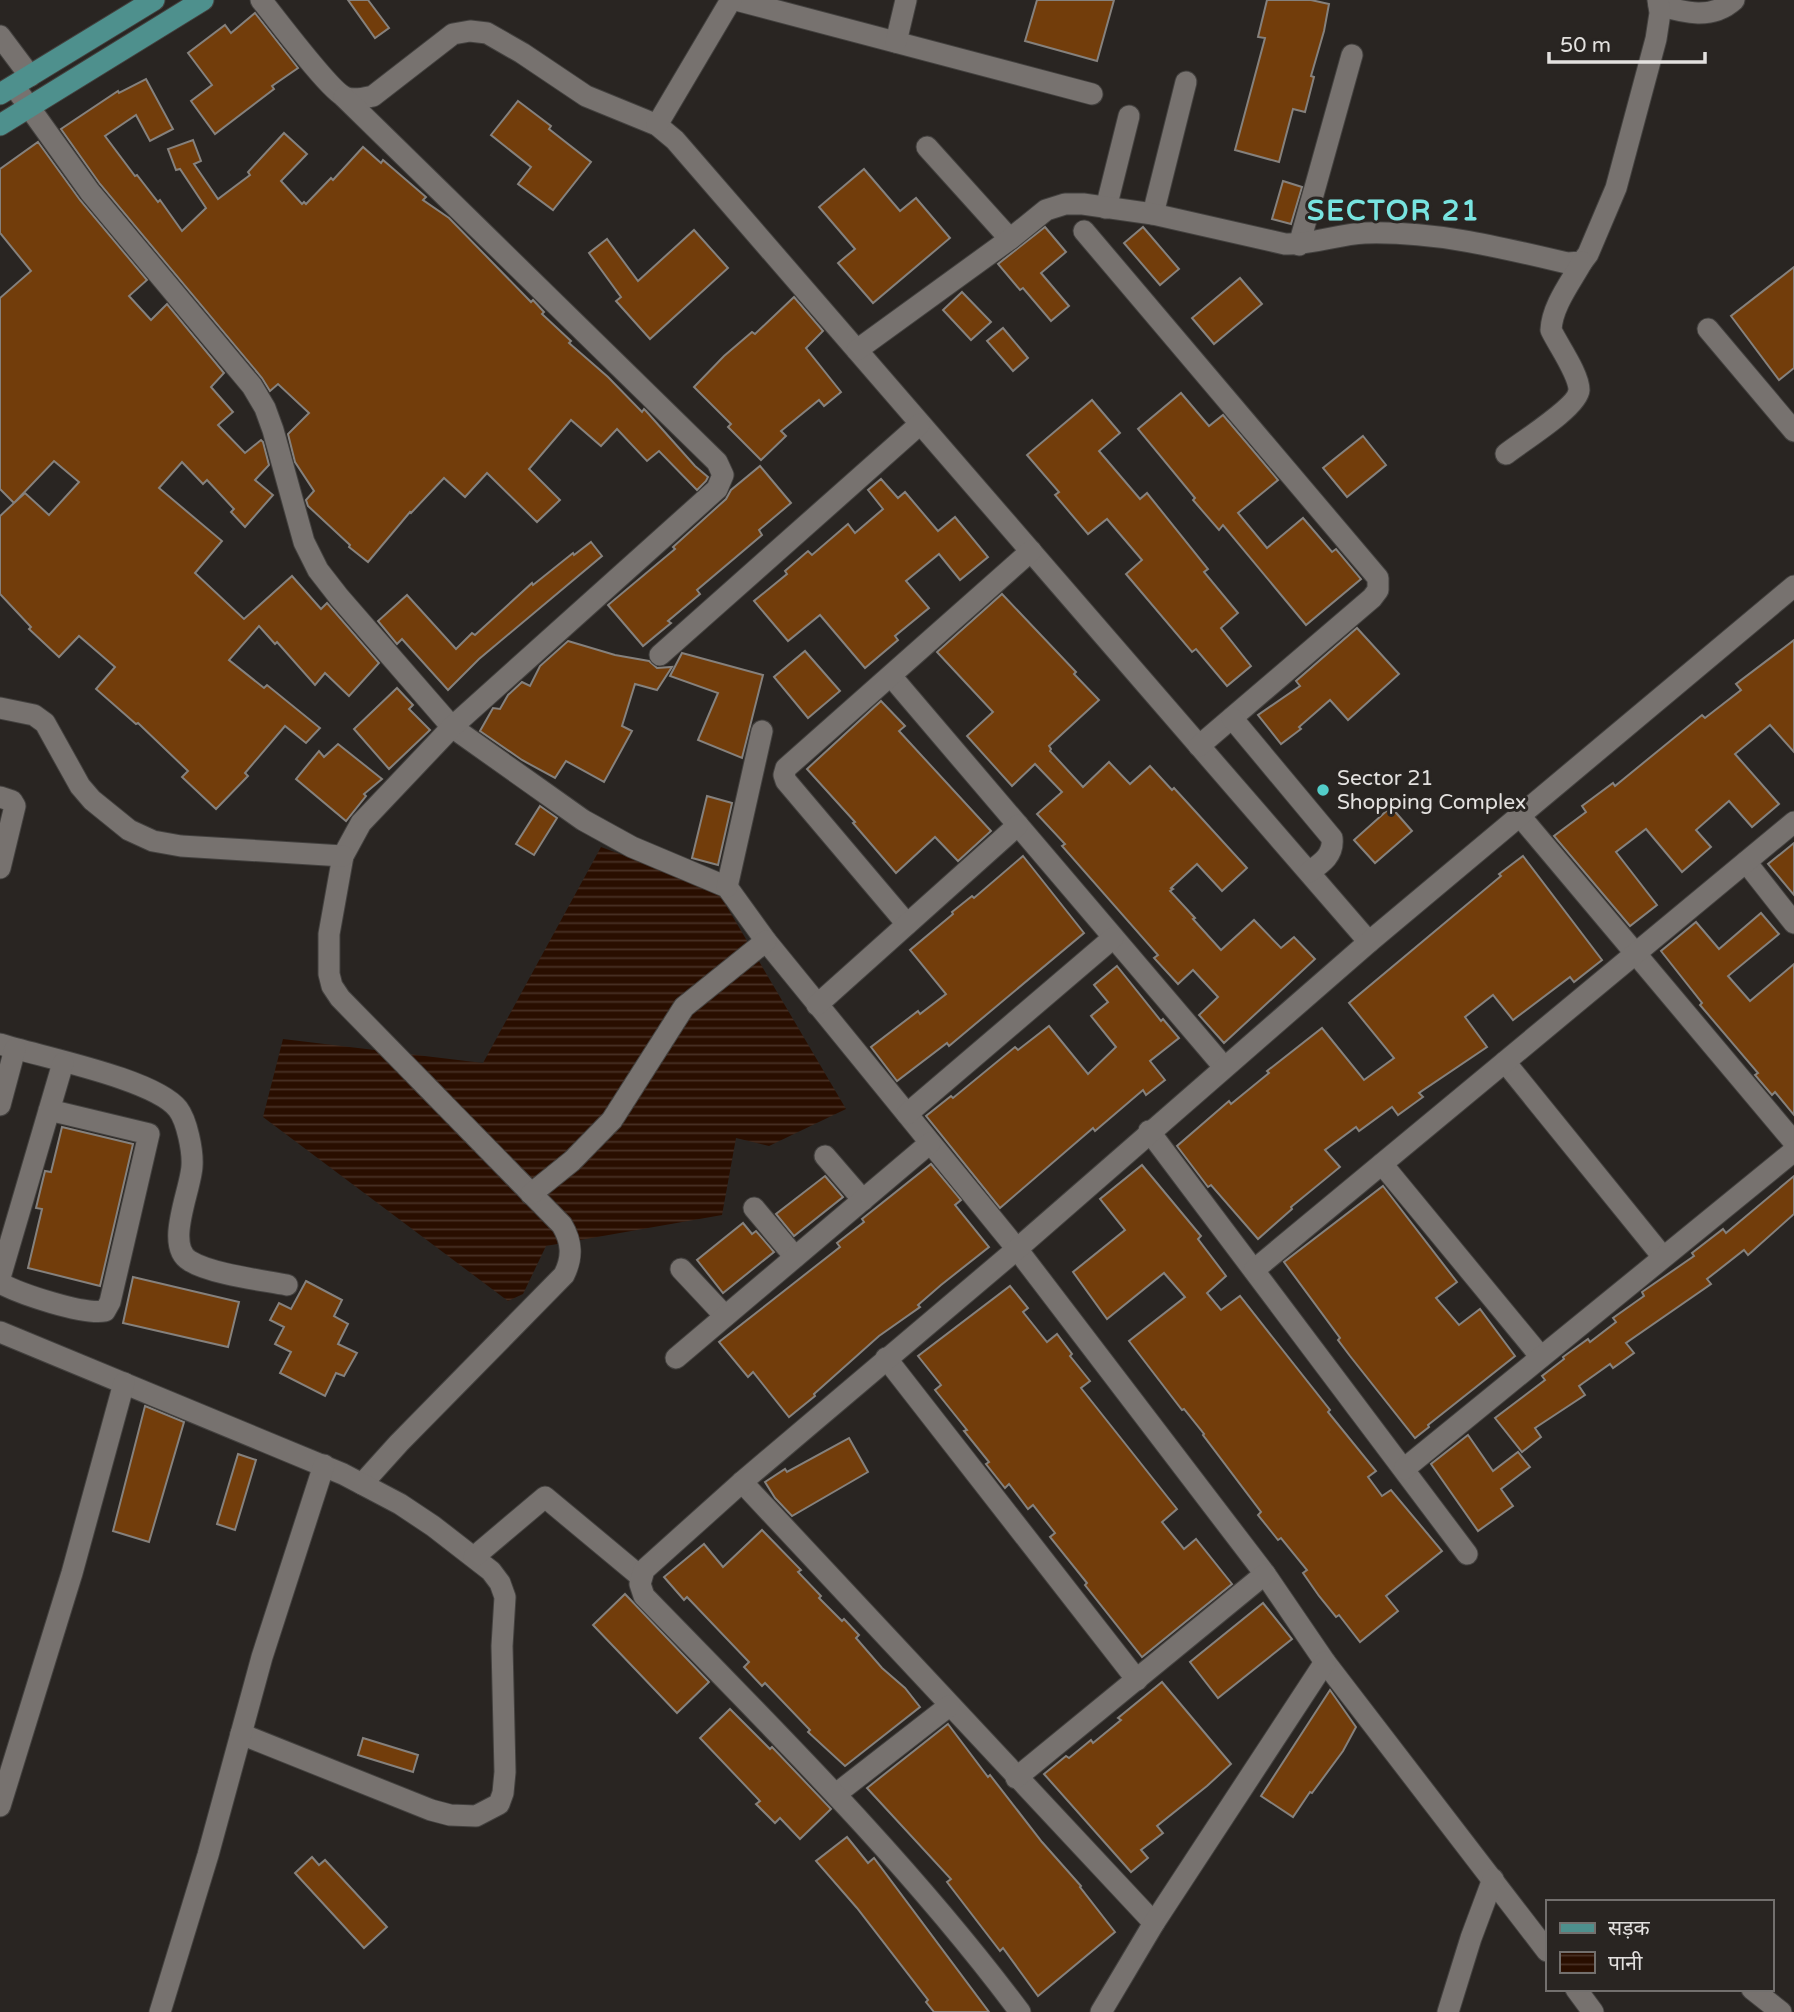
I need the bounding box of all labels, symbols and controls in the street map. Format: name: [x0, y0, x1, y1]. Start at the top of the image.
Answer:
scale bar: [1549, 21, 1705, 65]
text: 50 m: [1560, 33, 1611, 58]
district label: SECTOR 21: [1307, 194, 1481, 228]
place label: Sector 21 Shopping Complex: [1337, 766, 1526, 815]
marker: Sector 21 Shopping Complex: [1315, 782, 1331, 798]
legend: [1546, 1900, 1773, 1991]
text: सड़क: [1608, 1916, 1650, 1941]
text: पानी: [1608, 1951, 1643, 1976]

